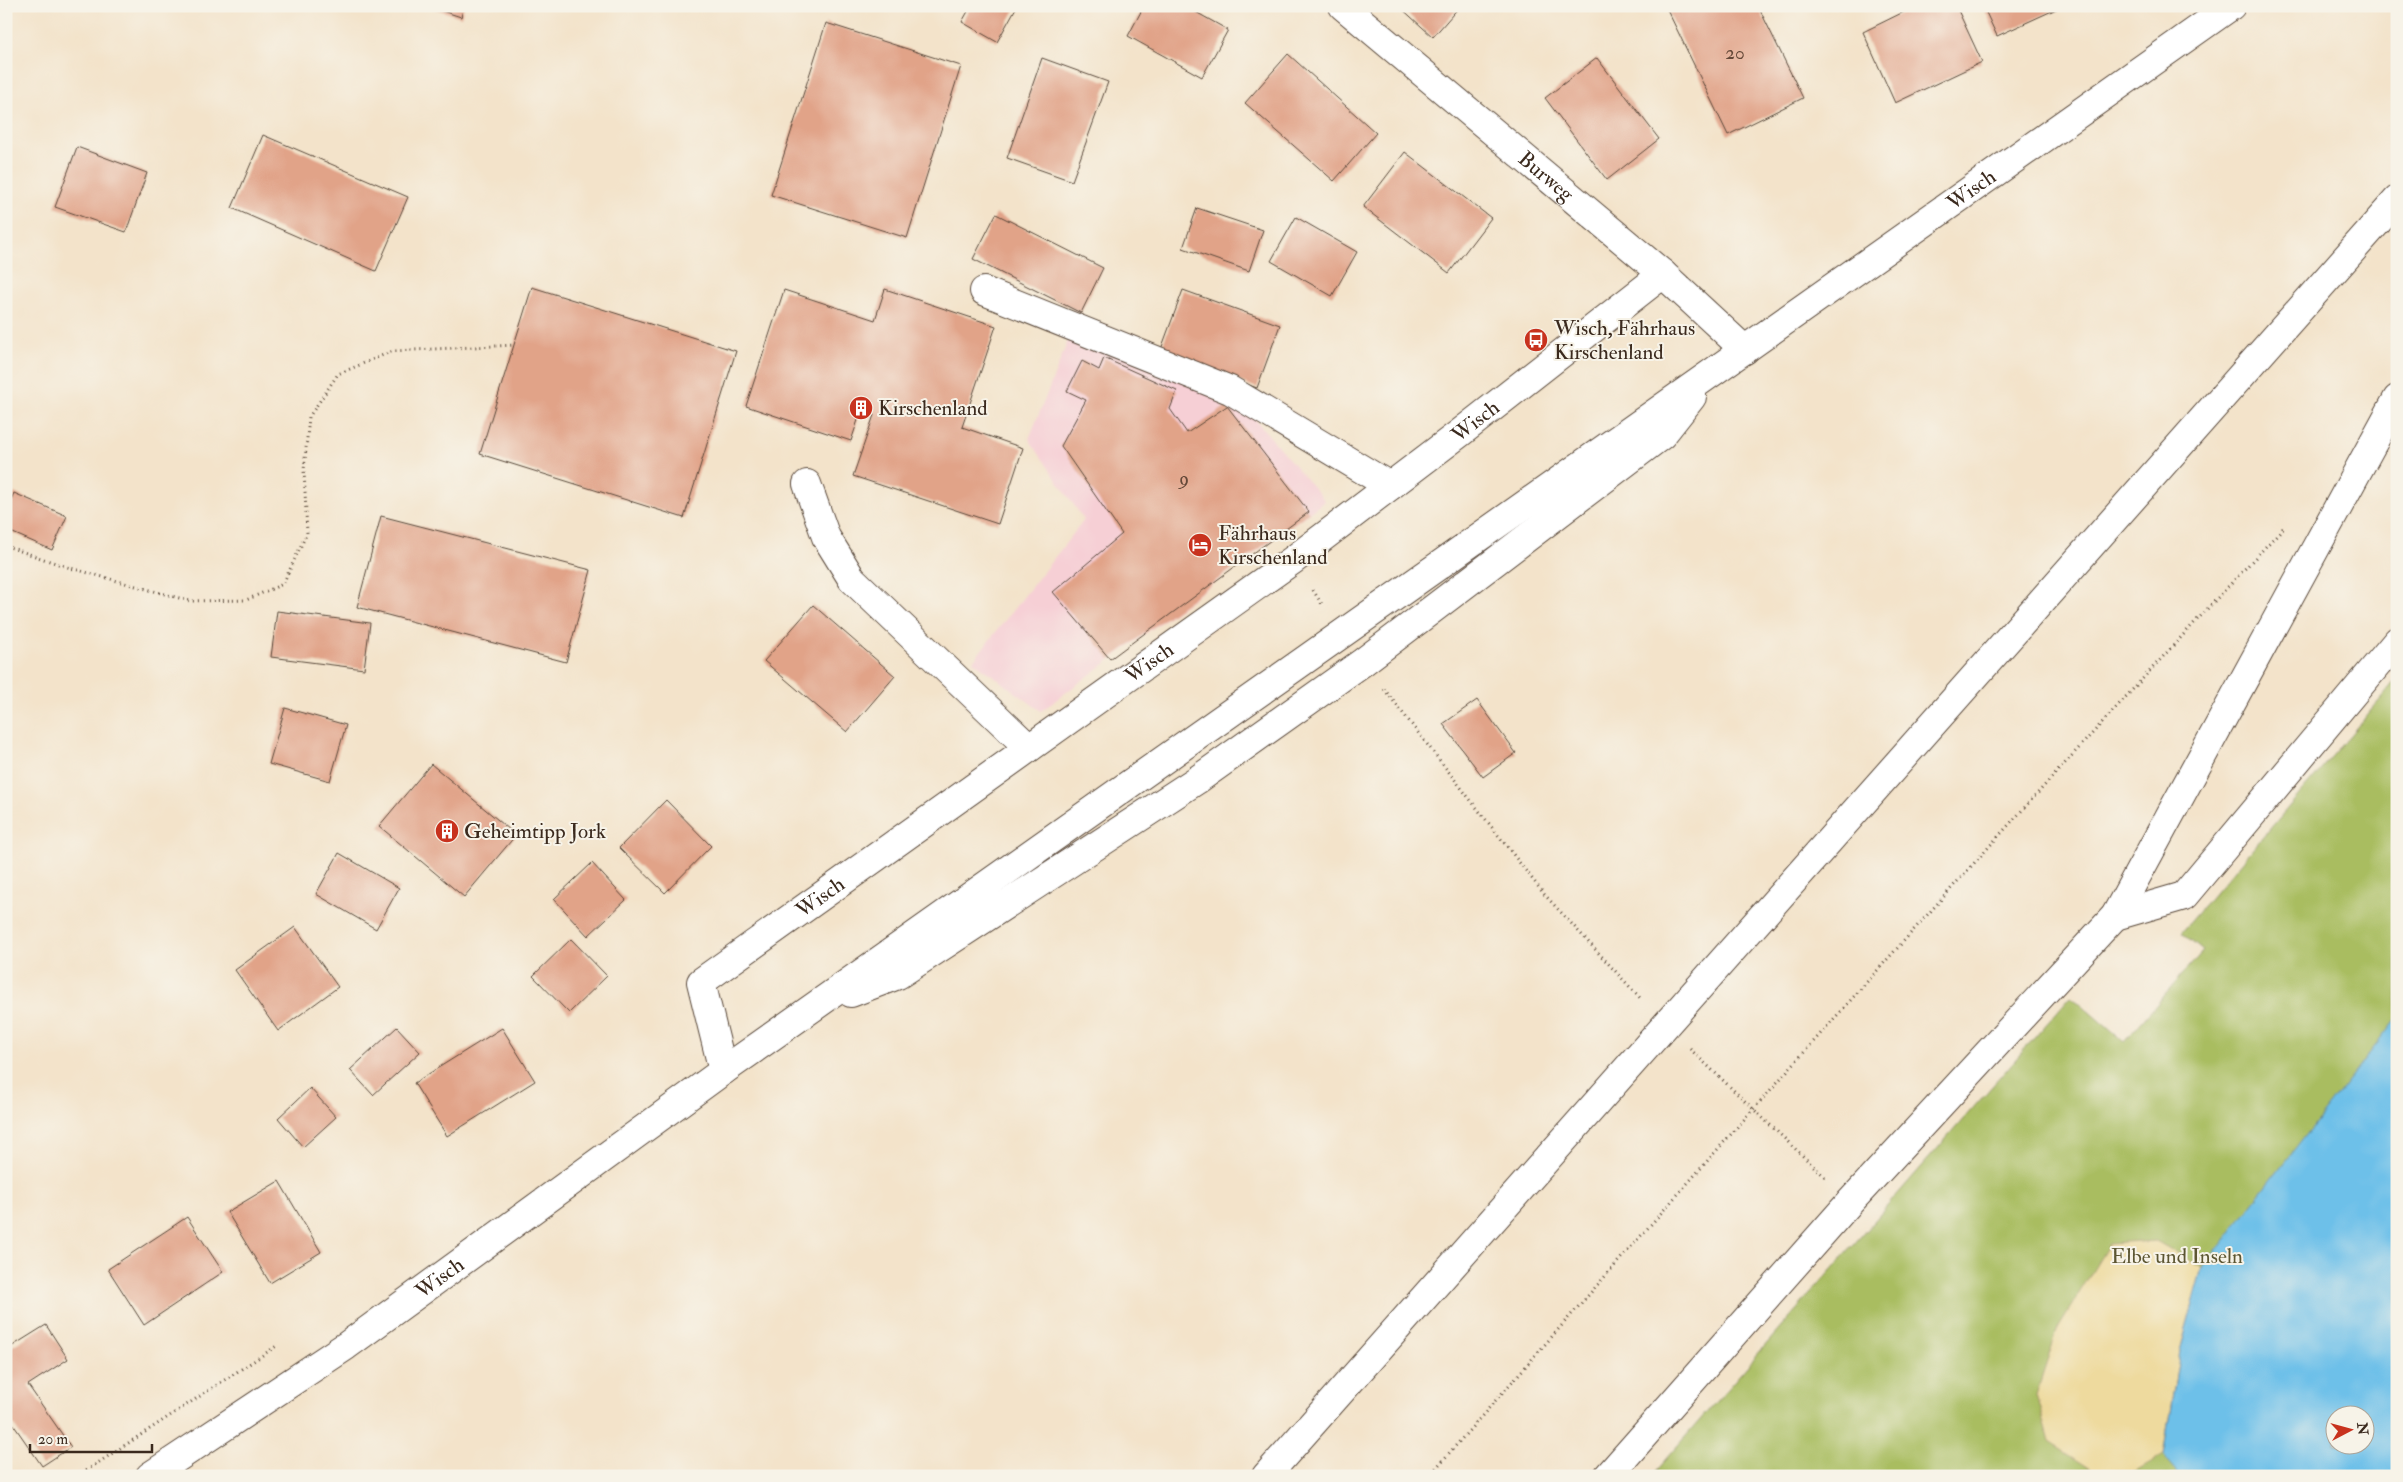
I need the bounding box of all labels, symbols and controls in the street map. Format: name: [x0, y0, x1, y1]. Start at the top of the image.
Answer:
house number: 20: [1725, 41, 1745, 65]
street label: Burweg: [1513, 145, 1580, 208]
street label: Wisch: [1941, 163, 2001, 217]
place label: Wisch, Fährhaus Kirschenland: [1553, 315, 1695, 366]
bus stop icon: Wisch, Fährhaus Kirschenland: [1523, 327, 1549, 353]
street label: Wisch: [1445, 394, 1505, 449]
building icon: Kirschenland: [848, 395, 874, 421]
place label: Kirschenland: [878, 395, 988, 422]
house number: 9: [1177, 467, 1189, 491]
place label: Fährhaus Kirschenland: [1218, 520, 1328, 571]
hotel icon: Fährhaus Kirschenland: [1187, 532, 1213, 558]
street label: Wisch: [1119, 636, 1179, 690]
building icon: Geheimtipp Jork: [434, 818, 460, 844]
place label: Geheimtipp Jork: [464, 818, 606, 845]
street label: Wisch: [790, 870, 850, 924]
park label: Elbe und Inseln: [2111, 1243, 2243, 1270]
street label: Wisch: [409, 1251, 469, 1305]
north arrow: [2326, 1404, 2376, 1454]
text: N: [2353, 1421, 2372, 1436]
scale bar: [30, 1422, 152, 1454]
text: 20 m: [38, 1430, 68, 1449]

